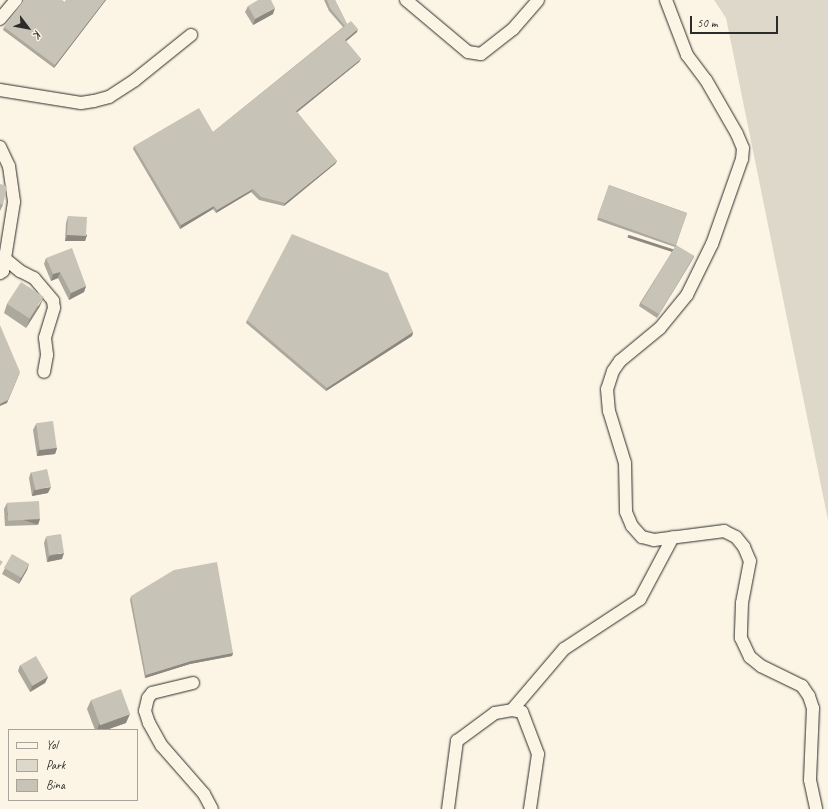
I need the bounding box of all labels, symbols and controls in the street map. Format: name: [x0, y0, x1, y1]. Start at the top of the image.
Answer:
north arrow: [8, 8, 48, 48]
scale bar: [692, 8, 780, 34]
text: 50 m: [697, 15, 717, 31]
text: K: [31, 28, 46, 40]
legend: [8, 729, 138, 801]
text: Yol: [46, 737, 58, 753]
text: Park: [46, 757, 65, 773]
text: Bina: [46, 777, 65, 793]

